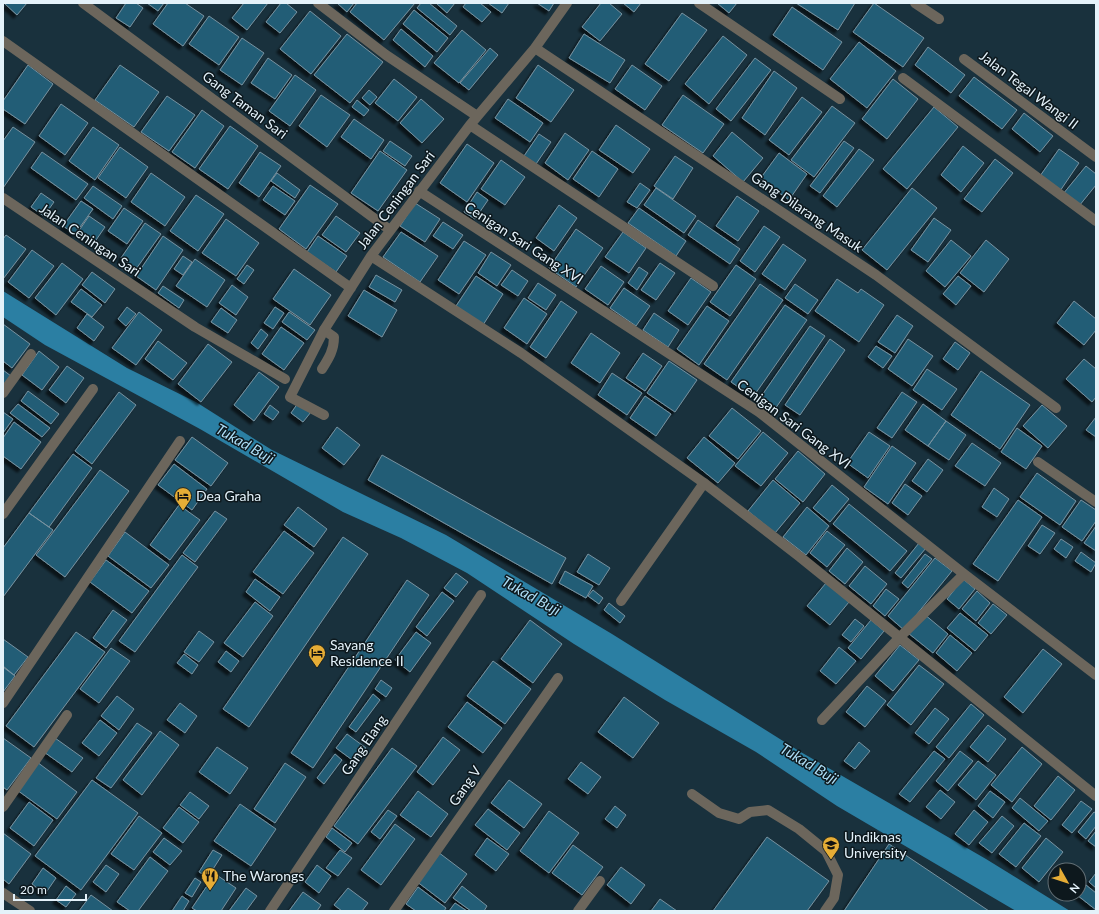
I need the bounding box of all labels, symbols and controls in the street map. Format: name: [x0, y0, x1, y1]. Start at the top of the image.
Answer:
street label: Jalan Tegal Wangi II: [977, 47, 1082, 132]
street label: Gang Taman Sari: [200, 67, 291, 142]
street label: Jalan Ceningan Sari: [353, 147, 438, 252]
street label: Gang Dilarang Masuk: [748, 168, 867, 256]
street label: Cenigan Sari Gang XVI: [462, 198, 587, 287]
street label: Jalan Ceningan Sari: [36, 199, 144, 280]
street label: Cenigan Sari Gang XVI: [734, 375, 855, 472]
water label: Tukad Buji: [213, 419, 278, 467]
hotel icon: Dea Graha: [173, 486, 193, 511]
place label: Dea Graha: [196, 487, 261, 504]
water label: Tukad Buji: [499, 572, 565, 619]
place label: Sayang Residence II: [330, 636, 404, 669]
hotel icon: Sayang Residence II: [307, 643, 327, 668]
street label: Gang Elang: [337, 711, 390, 778]
water label: Tukad Buji: [777, 739, 842, 788]
street label: Gang V: [445, 762, 485, 809]
place label: Undiknas University: [844, 828, 907, 861]
school or university icon: Undiknas University: [821, 835, 841, 860]
north arrow: [1047, 862, 1087, 902]
restaurant icon: The Warongs: [200, 866, 220, 891]
place label: The Warongs: [223, 867, 304, 884]
scale bar: [14, 876, 86, 902]
text: N: [1067, 881, 1083, 896]
text: 20 m: [20, 882, 47, 897]

